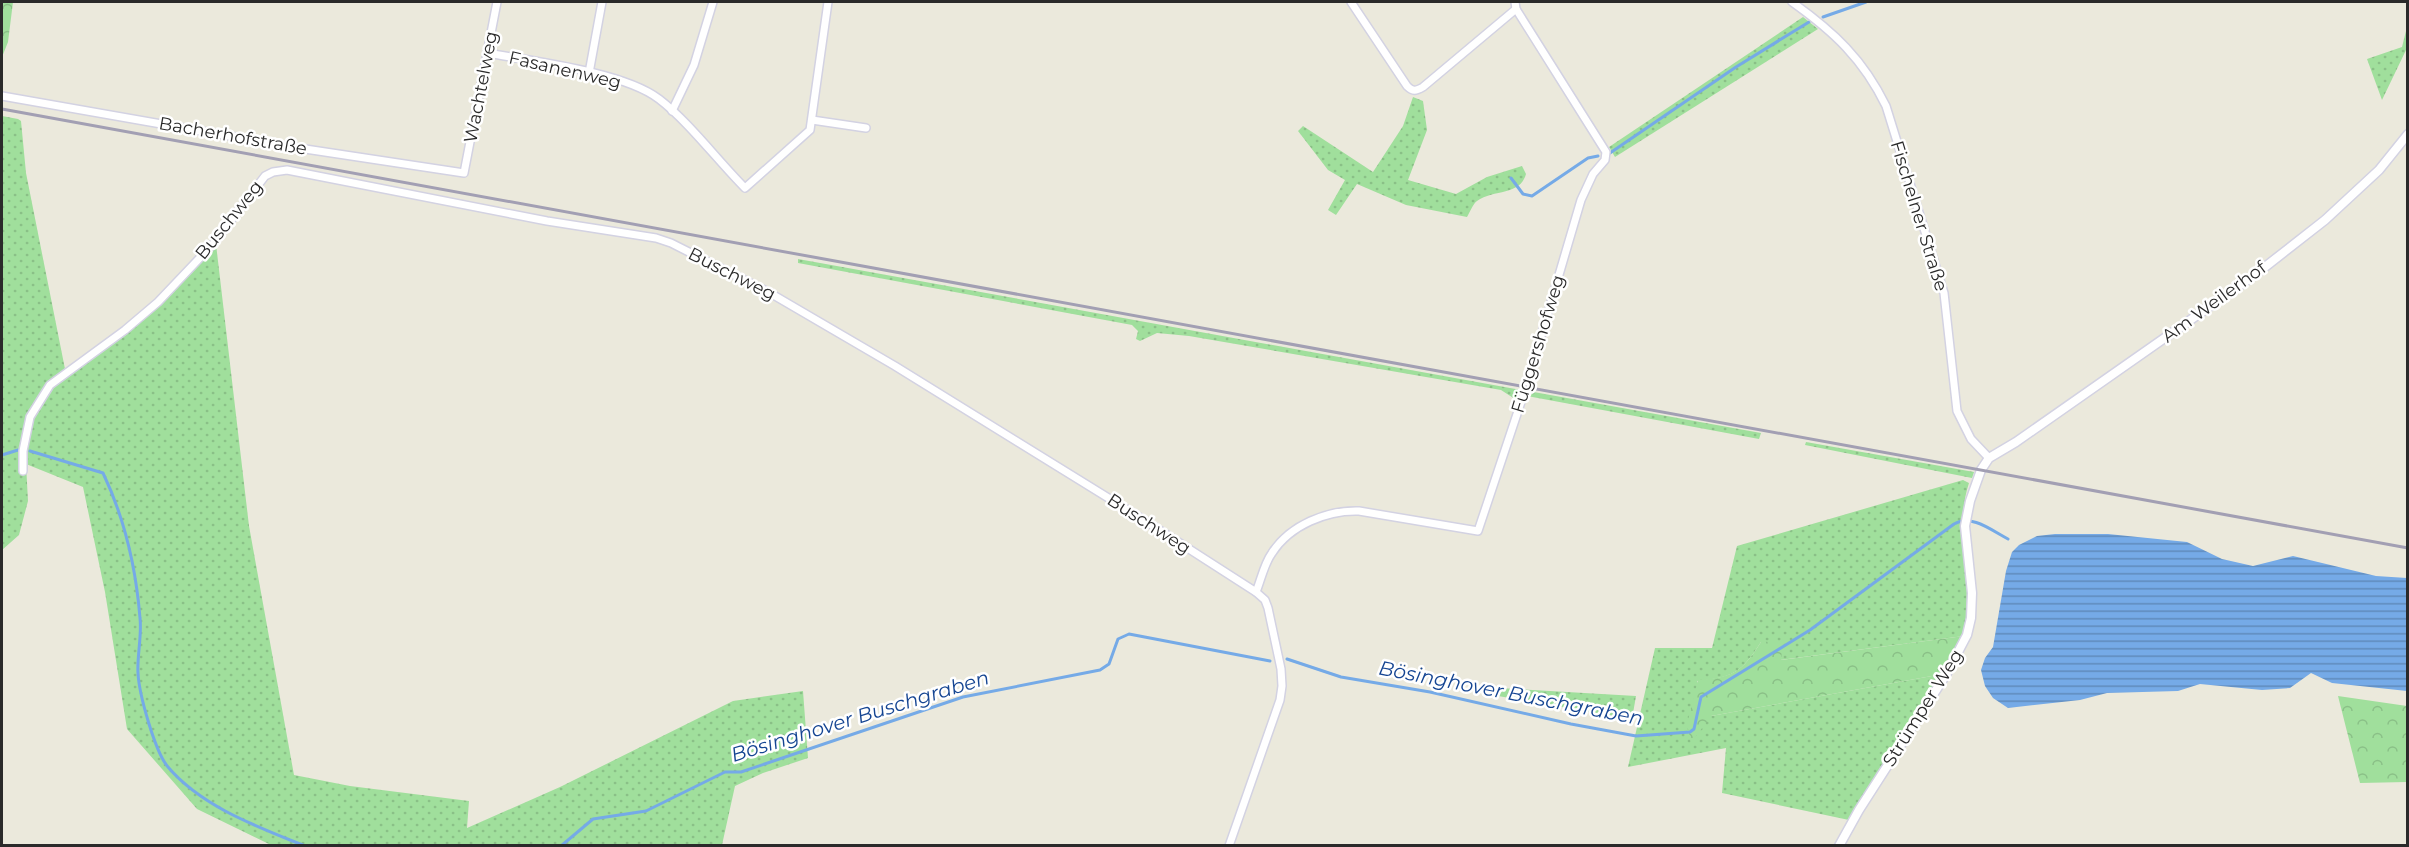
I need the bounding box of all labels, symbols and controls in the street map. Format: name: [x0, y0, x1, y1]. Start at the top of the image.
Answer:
street label: Wachtelweg: [459, 29, 503, 145]
street label: Fasanenweg: [507, 46, 623, 94]
street label: Bacherhofstraße: [157, 112, 309, 160]
street label: Fischelner Straße: [1886, 138, 1952, 294]
street label: Buschweg: [190, 176, 268, 264]
street label: Buschweg: [685, 243, 779, 305]
street label: Am Weilerhof: [2157, 256, 2271, 347]
street label: Függershofweg: [1507, 272, 1569, 416]
street label: Buschweg: [1103, 489, 1195, 559]
street label: Strümper Weg: [1878, 645, 1968, 771]
water label: Bösinghover Buschgraben: [1377, 656, 1645, 730]
water label: Bösinghover Buschgraben: [728, 665, 992, 767]

